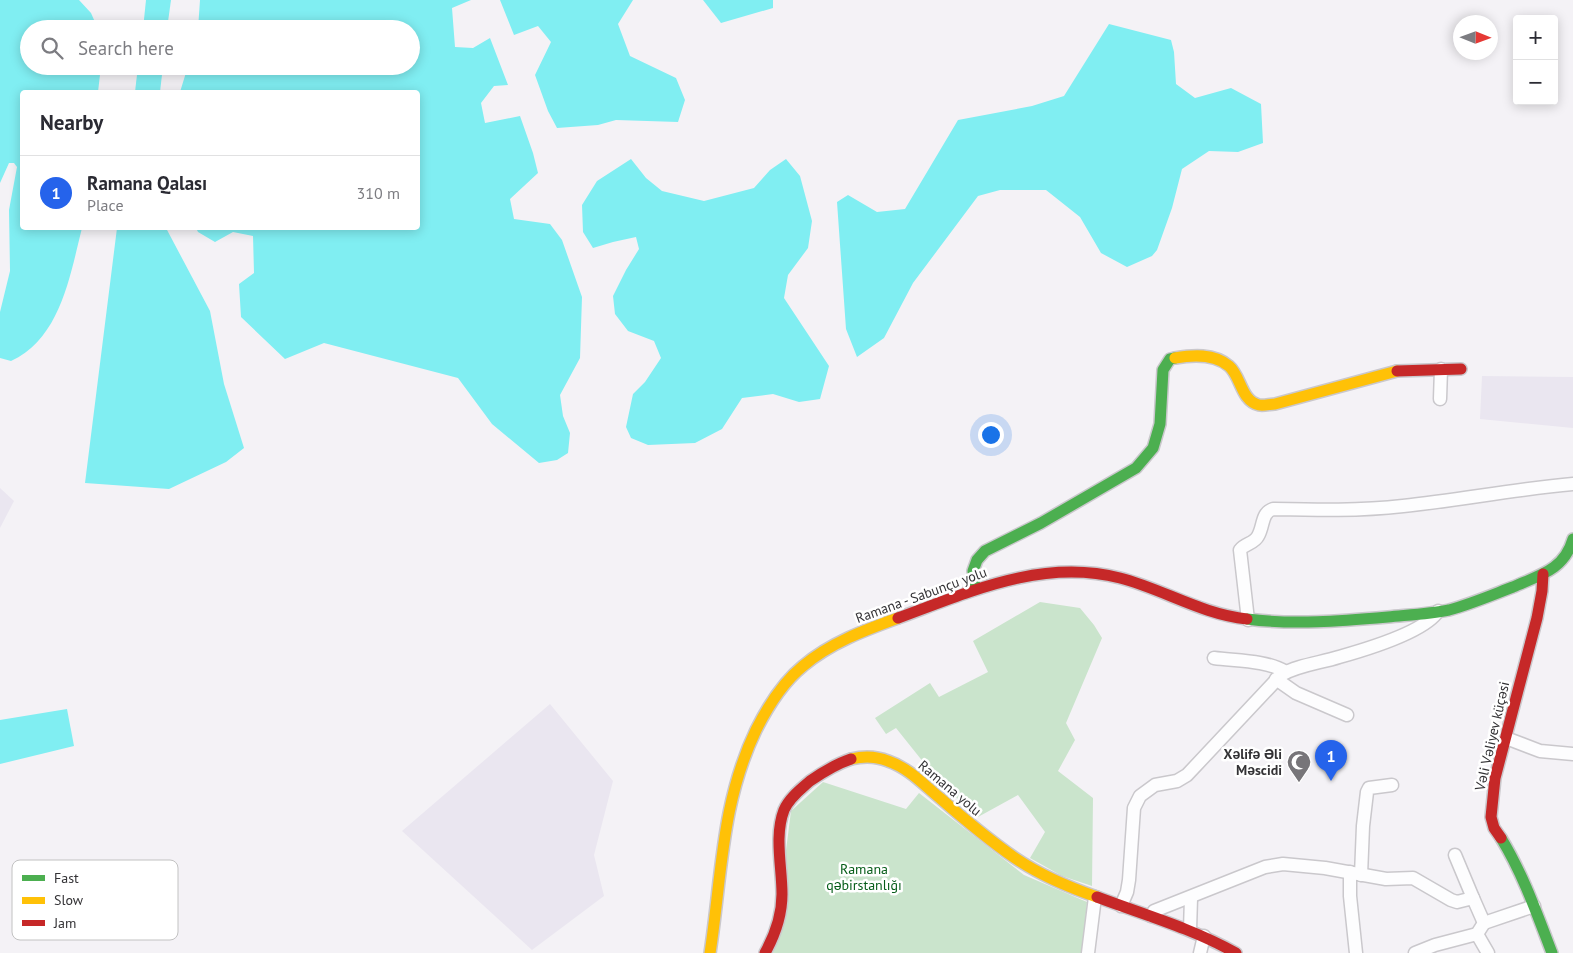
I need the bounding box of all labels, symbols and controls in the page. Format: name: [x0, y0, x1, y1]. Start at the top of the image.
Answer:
north arrow: [1453, 15, 1498, 60]
map controls: [1513, 15, 1558, 105]
button: +: [1513, 15, 1558, 60]
search box: [20, 20, 420, 75]
icon: search: [38, 34, 66, 62]
text: Search here: [78, 36, 174, 60]
button: −: [1513, 60, 1558, 105]
text: Nearby: [40, 109, 103, 136]
text: Ramana Qalası: [87, 171, 207, 195]
text: 1: [51, 183, 61, 203]
text: 310 m: [357, 183, 400, 203]
text: Place: [87, 195, 124, 215]
your location: [978, 422, 1004, 448]
street label: Ramana - Sabunçu yolu: [853, 563, 989, 627]
street label: Vəli Vəliyev küçəsi: [1470, 680, 1513, 793]
pin: 1: [1315, 740, 1347, 781]
place label: Xəlifə Əli Məscidi: [1224, 745, 1282, 779]
mosque icon: Xəlifə Əli Məscidi: [1286, 749, 1312, 783]
street label: Ramana yolu: [915, 756, 985, 820]
legend: [12, 860, 178, 940]
park label: Ramana qəbirstanlığı: [826, 860, 902, 894]
text: Fast: [54, 869, 79, 887]
text: Slow: [54, 891, 84, 909]
text: Jam: [53, 914, 76, 932]

